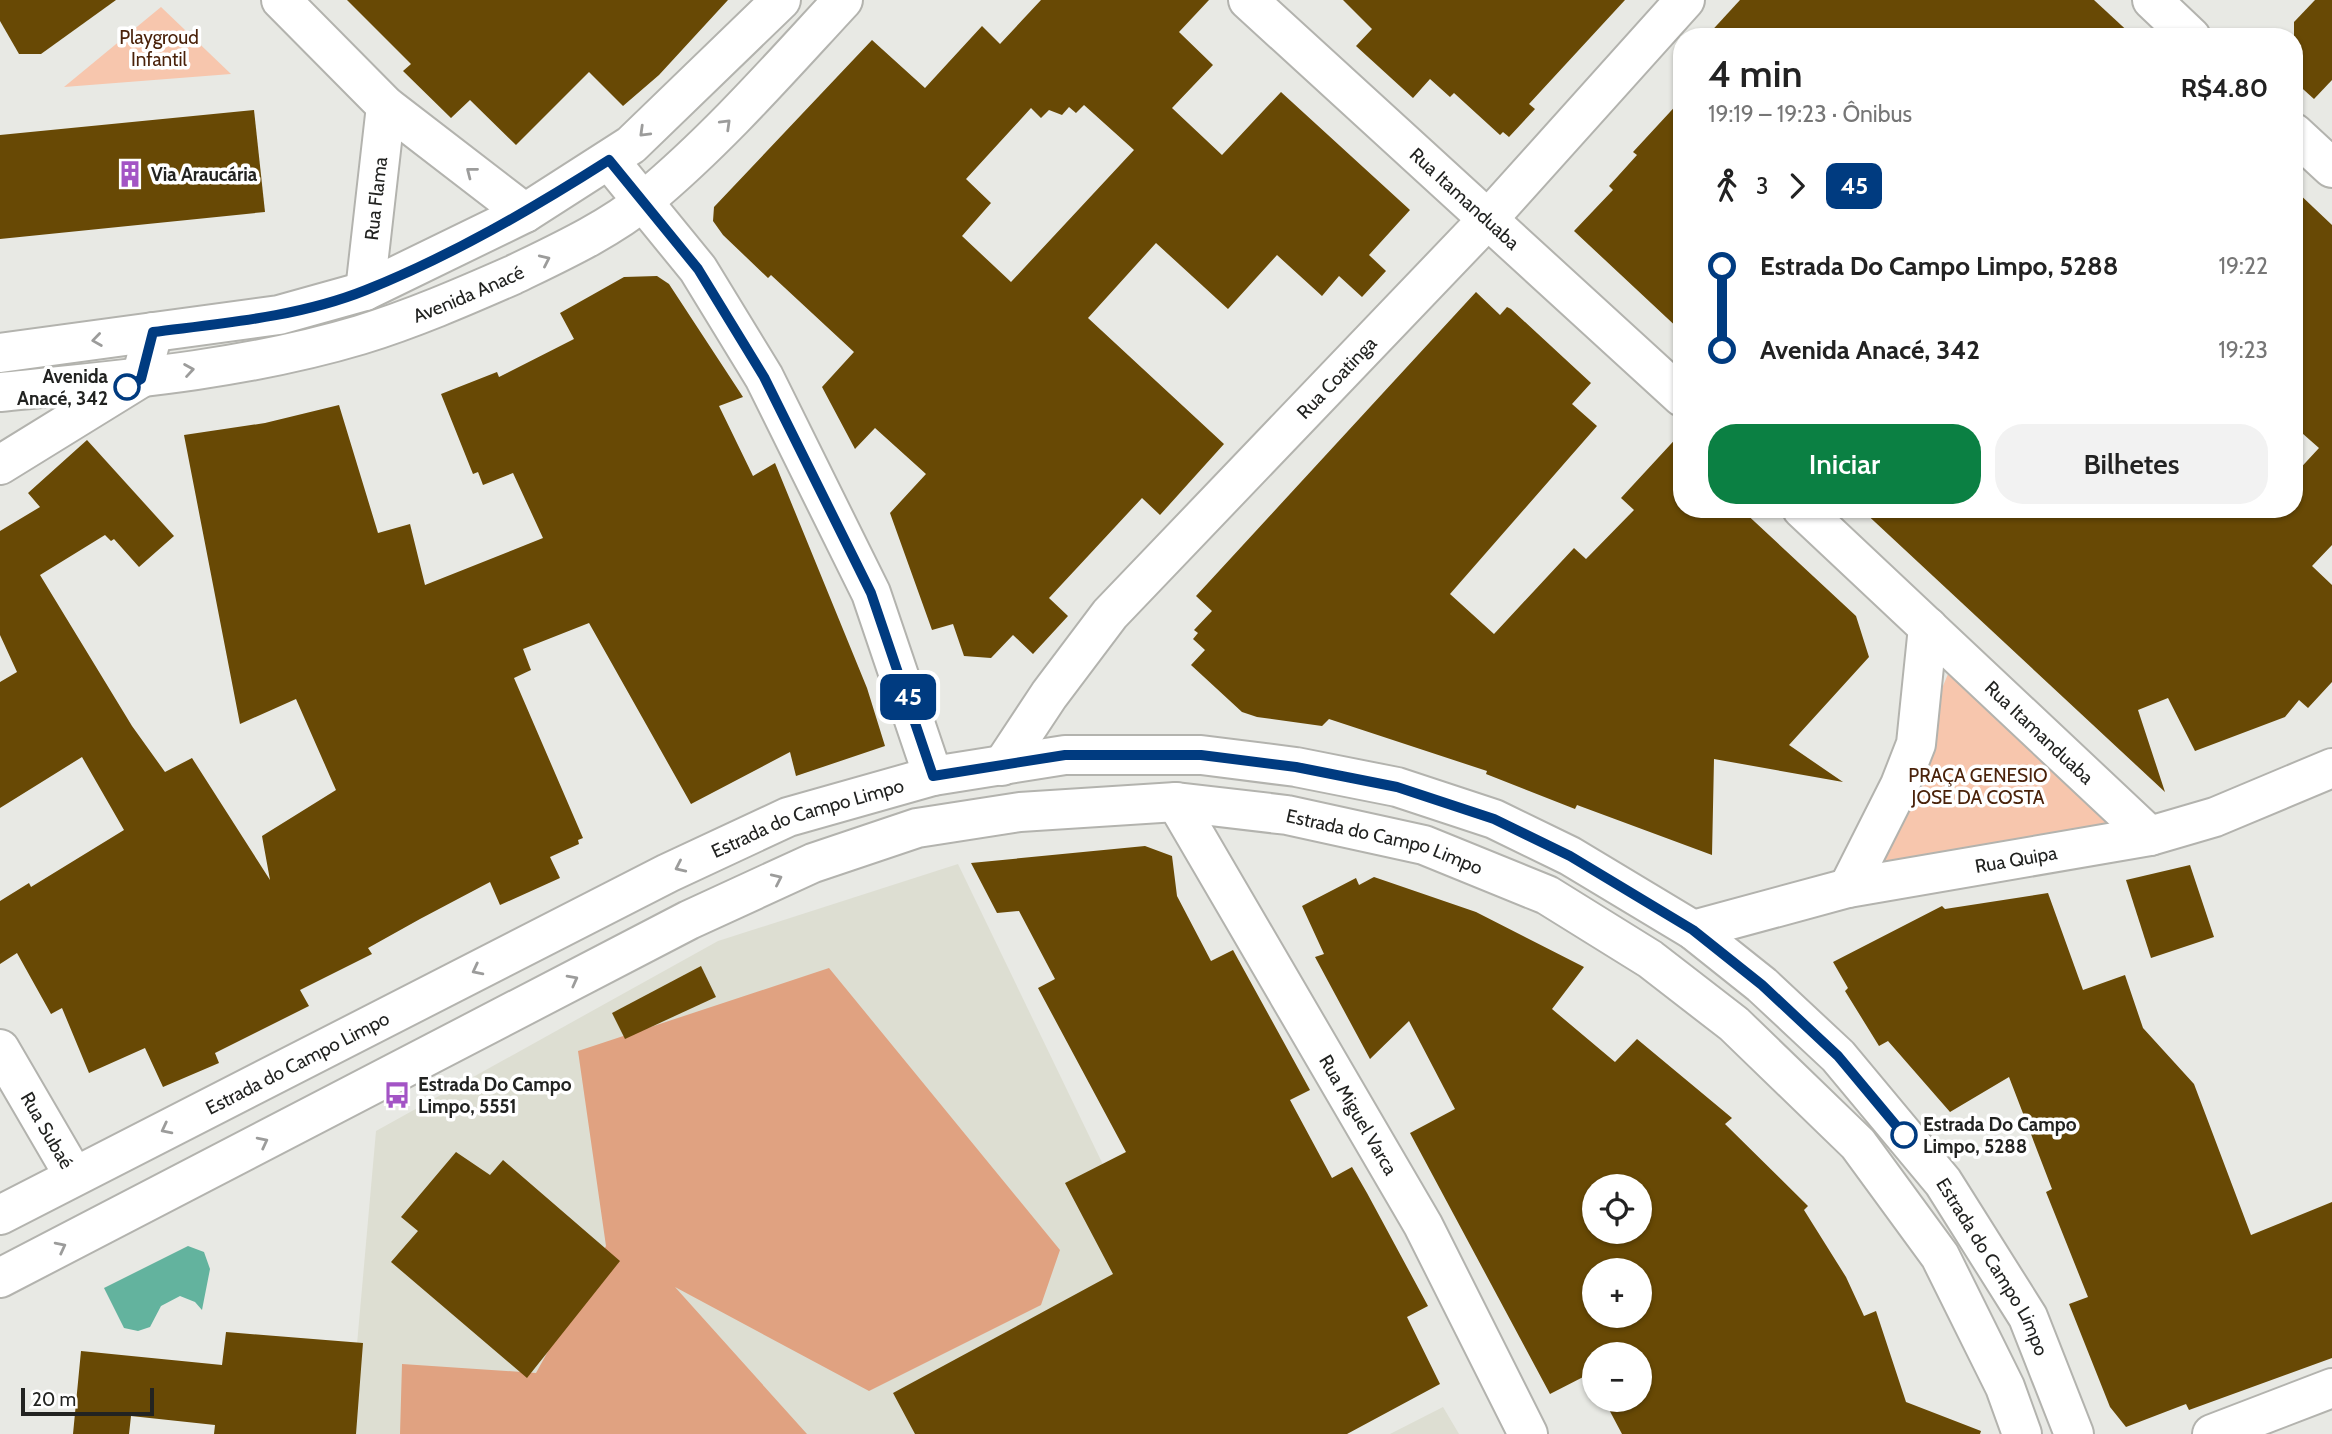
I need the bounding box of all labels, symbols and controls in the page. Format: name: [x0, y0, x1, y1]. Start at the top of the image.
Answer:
park label: Playgroud Infantil: [119, 26, 199, 71]
text: 4 min: [1708, 50, 1803, 97]
text: R$4.80: [2181, 72, 2268, 104]
text: 19:19 – 19:23 · Ônibus: [1708, 100, 1912, 128]
one-way arrow: [718, 120, 731, 133]
one-way arrow: [639, 124, 652, 137]
street label: Rua Itamanduaba: [1405, 143, 1525, 254]
street label: Rua Flama: [359, 156, 392, 242]
building icon: Via Araucária: [115, 159, 145, 189]
place label: Via Araucária: [151, 163, 258, 186]
one-way arrow: [466, 167, 478, 180]
icon: walk: [1708, 167, 1746, 205]
icon: forward: [1778, 167, 1816, 205]
text: 45: [1840, 171, 1868, 200]
text: 3: [1756, 172, 1768, 200]
text: Estrada Do Campo Limpo, 5288: [1760, 250, 2118, 282]
text: 19:22: [2219, 252, 2268, 280]
one-way arrow: [538, 254, 550, 268]
street label: Avenida Anacé: [410, 260, 528, 327]
one-way arrow: [91, 332, 103, 347]
street label: Rua Coatinga: [1292, 332, 1381, 423]
text: Avenida Anacé, 342: [1760, 334, 1980, 366]
text: 19:23: [2218, 336, 2268, 364]
one-way arrow: [183, 363, 195, 378]
place label: Avenida Anacé, 342: [17, 365, 109, 410]
marker: Avenida Anacé, 342: [114, 374, 140, 400]
button: Iniciar: [1708, 424, 1981, 504]
button: Bilhetes: [1995, 424, 2268, 504]
line badge: 45: [876, 674, 940, 720]
street label: Rua Itamanduaba: [1980, 676, 2099, 789]
text: 45: [894, 682, 922, 711]
park label: PRAÇA GENESIO JOSE DA COSTA: [1908, 764, 2048, 809]
street label: Estrada do Campo Limpo: [708, 773, 906, 863]
street label: Estrada do Campo Limpo: [1284, 804, 1486, 879]
street label: Rua Quipa: [1973, 841, 2059, 877]
one-way arrow: [675, 859, 687, 873]
one-way arrow: [770, 874, 782, 888]
one-way arrow: [472, 962, 485, 976]
one-way arrow: [566, 975, 578, 989]
street label: Estrada do Campo Limpo: [202, 1006, 393, 1119]
street label: Rua Miguel Varca: [1314, 1050, 1403, 1179]
place label: Estrada Do Campo Limpo, 5551: [418, 1073, 572, 1118]
bus stop icon: Estrada Do Campo Limpo, 5551: [382, 1080, 412, 1110]
street label: Rua Subaé: [16, 1088, 79, 1173]
place label: Estrada Do Campo Limpo, 5288: [1923, 1113, 2077, 1158]
one-way arrow: [161, 1121, 173, 1135]
marker: Estrada Do Campo Limpo, 5288: [1891, 1122, 1917, 1148]
one-way arrow: [255, 1137, 268, 1150]
street label: Estrada do Campo Limpo: [1932, 1173, 2054, 1359]
map controls: [1582, 1174, 1652, 1412]
button: locate: [1582, 1174, 1652, 1244]
one-way arrow: [54, 1241, 66, 1255]
button: +: [1582, 1258, 1652, 1328]
button: −: [1582, 1342, 1652, 1412]
scale bar: [21, 1385, 154, 1417]
text: 20 m: [32, 1388, 76, 1411]

